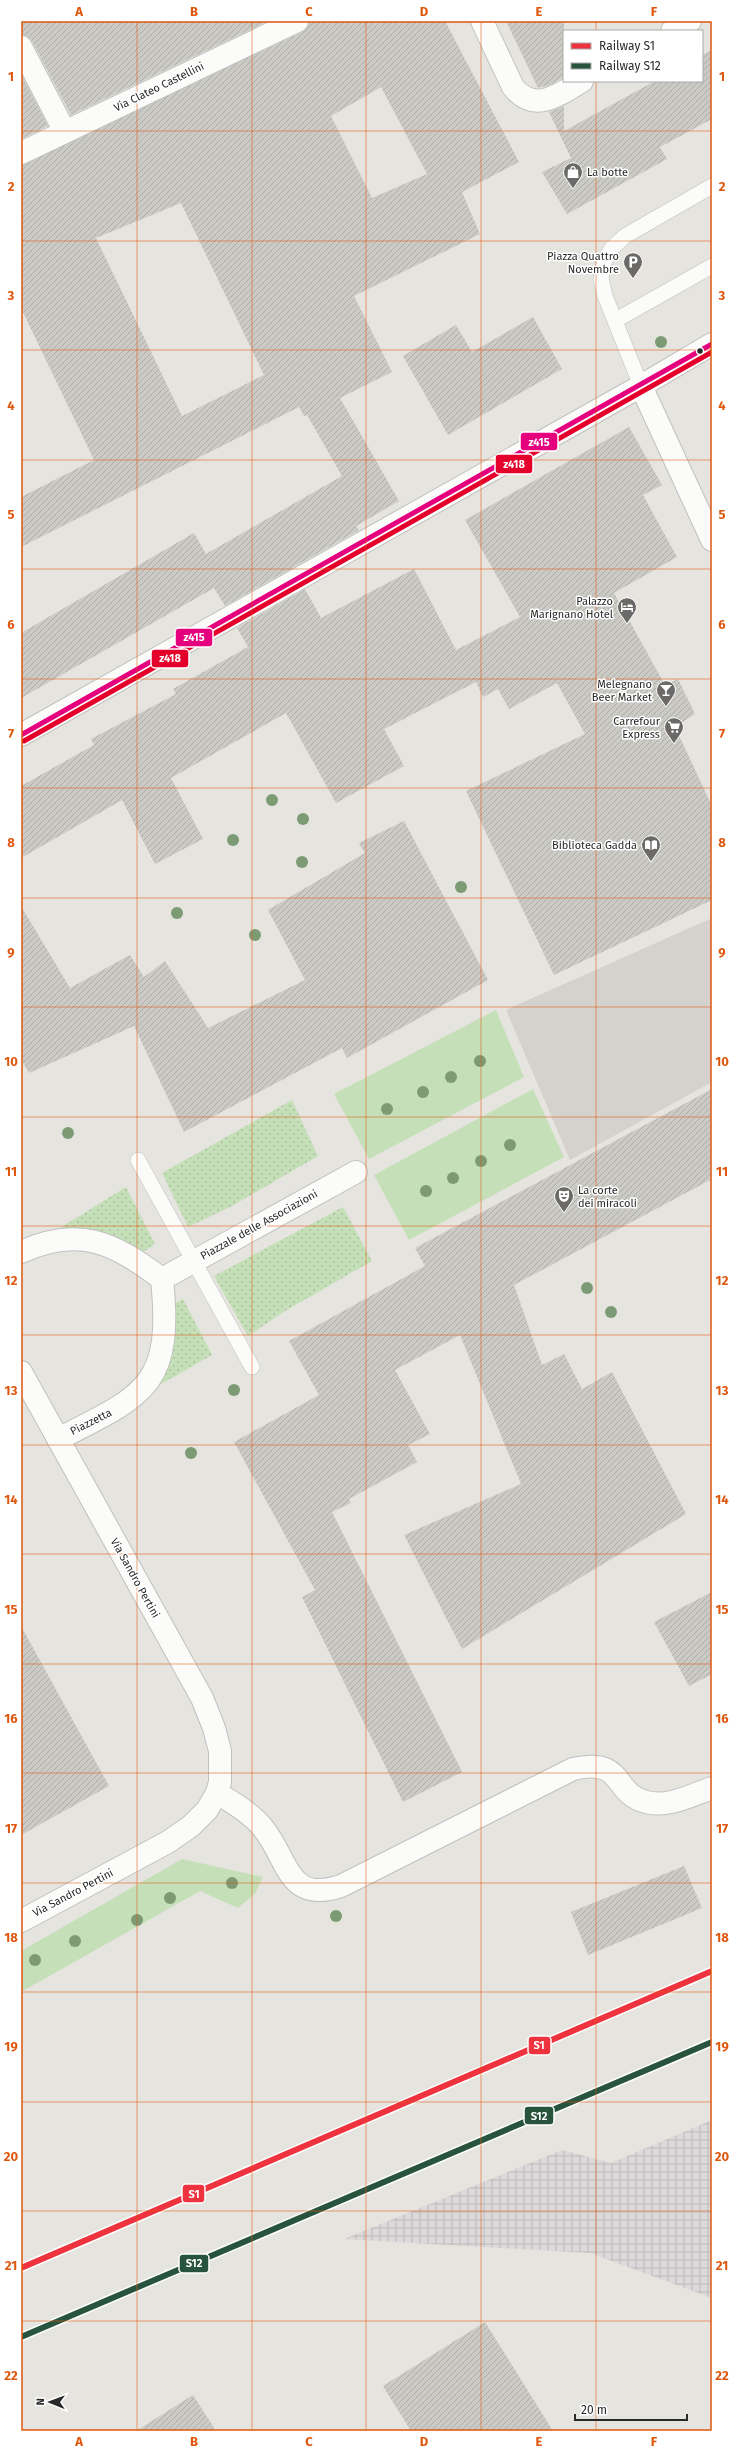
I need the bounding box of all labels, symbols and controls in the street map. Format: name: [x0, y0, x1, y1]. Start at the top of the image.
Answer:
text: A: [74, 4, 83, 19]
text: B: [190, 4, 198, 19]
text: C: [305, 4, 313, 19]
text: D: [420, 4, 429, 19]
text: E: [536, 4, 543, 19]
text: F: [651, 4, 658, 19]
legend: [563, 30, 703, 82]
text: Railway S1: [599, 39, 655, 53]
text: Railway S12: [599, 59, 661, 73]
street label: Via Clateo Castellini: [112, 60, 206, 114]
text: 1: [8, 69, 14, 84]
text: 1: [719, 69, 725, 84]
shop icon: La botte: [562, 161, 584, 189]
place label: La botte: [587, 166, 628, 179]
text: 2: [8, 179, 15, 194]
text: 2: [719, 179, 726, 194]
place label: Piazza Quattro Novembre: [547, 250, 619, 276]
parking icon: Piazza Quattro Novembre: [622, 251, 644, 279]
text: 3: [7, 288, 15, 303]
text: 3: [718, 288, 726, 303]
unlabelled marker: [695, 346, 705, 356]
text: 4: [7, 398, 15, 413]
text: 4: [718, 398, 726, 413]
line badge: z415: [520, 432, 558, 451]
text: z415: [528, 436, 550, 449]
line badge: z418: [495, 454, 533, 474]
text: z418: [503, 458, 525, 471]
text: 5: [8, 507, 15, 522]
text: 5: [719, 507, 726, 522]
place label: Palazzo Marignano Hotel: [530, 595, 613, 621]
hotel icon: Palazzo Marignano Hotel: [616, 596, 638, 624]
text: 6: [7, 617, 15, 632]
text: 6: [718, 617, 726, 632]
line badge: z415: [175, 628, 213, 647]
text: z415: [183, 631, 205, 644]
line badge: z418: [151, 649, 189, 668]
text: z418: [159, 652, 181, 665]
place label: Melegnano Beer Market: [592, 678, 652, 704]
bar icon: Melegnano Beer Market: [655, 679, 677, 707]
place label: Carrefour Express: [613, 715, 661, 741]
supermarket icon: Carrefour Express: [663, 716, 685, 744]
text: 7: [8, 726, 14, 741]
text: 7: [719, 726, 725, 741]
library icon: Biblioteca Gadda: [640, 834, 662, 862]
text: 8: [7, 835, 15, 850]
text: 8: [718, 835, 726, 850]
place label: Biblioteca Gadda: [552, 839, 637, 852]
text: 9: [7, 945, 15, 960]
text: 9: [718, 945, 726, 960]
text: 10: [4, 1054, 18, 1069]
text: 10: [715, 1054, 729, 1069]
text: 11: [5, 1164, 17, 1179]
text: 11: [716, 1164, 728, 1179]
place label: La corte dei miracoli: [578, 1184, 637, 1210]
theatre icon: La corte dei miracoli: [553, 1185, 575, 1213]
street label: Piazzale delle Associazioni: [198, 1187, 320, 1263]
text: 12: [5, 1273, 18, 1288]
text: 12: [716, 1273, 729, 1288]
text: 13: [5, 1383, 18, 1398]
text: 13: [716, 1383, 729, 1398]
street label: Piazzetta: [68, 1406, 114, 1438]
text: 14: [4, 1492, 18, 1507]
text: 14: [715, 1492, 729, 1507]
street label: Via Sandro Pertini: [108, 1536, 162, 1620]
text: 15: [4, 1602, 18, 1617]
text: 15: [715, 1602, 729, 1617]
text: 16: [4, 1711, 18, 1726]
text: 16: [715, 1711, 729, 1726]
text: 17: [5, 1821, 17, 1836]
text: 17: [716, 1821, 728, 1836]
street label: Via Sandro Pertini: [31, 1866, 115, 1920]
text: 18: [4, 1930, 18, 1945]
text: 18: [715, 1930, 729, 1945]
line badge: S1: [528, 2036, 551, 2055]
text: 19: [4, 2039, 18, 2054]
text: S1: [534, 2039, 545, 2052]
text: 19: [715, 2039, 729, 2054]
line badge: S12: [524, 2106, 554, 2125]
text: S12: [531, 2110, 548, 2123]
text: 20: [4, 2149, 19, 2164]
text: 20: [715, 2149, 730, 2164]
line badge: S1: [182, 2184, 205, 2203]
text: S1: [189, 2188, 200, 2201]
line badge: S12: [179, 2254, 209, 2273]
text: S12: [186, 2257, 203, 2270]
text: 21: [5, 2258, 17, 2273]
text: 21: [716, 2258, 728, 2273]
text: 22: [4, 2368, 18, 2383]
text: 22: [715, 2368, 729, 2383]
north arrow: [30, 2382, 70, 2422]
scale bar: [575, 2396, 687, 2422]
text: N: [34, 2398, 47, 2406]
text: 20 m: [581, 2403, 607, 2417]
text: A: [74, 2434, 83, 2449]
text: B: [190, 2434, 198, 2449]
text: C: [305, 2434, 313, 2449]
text: D: [420, 2434, 429, 2449]
text: E: [536, 2434, 543, 2449]
text: F: [651, 2434, 658, 2449]

